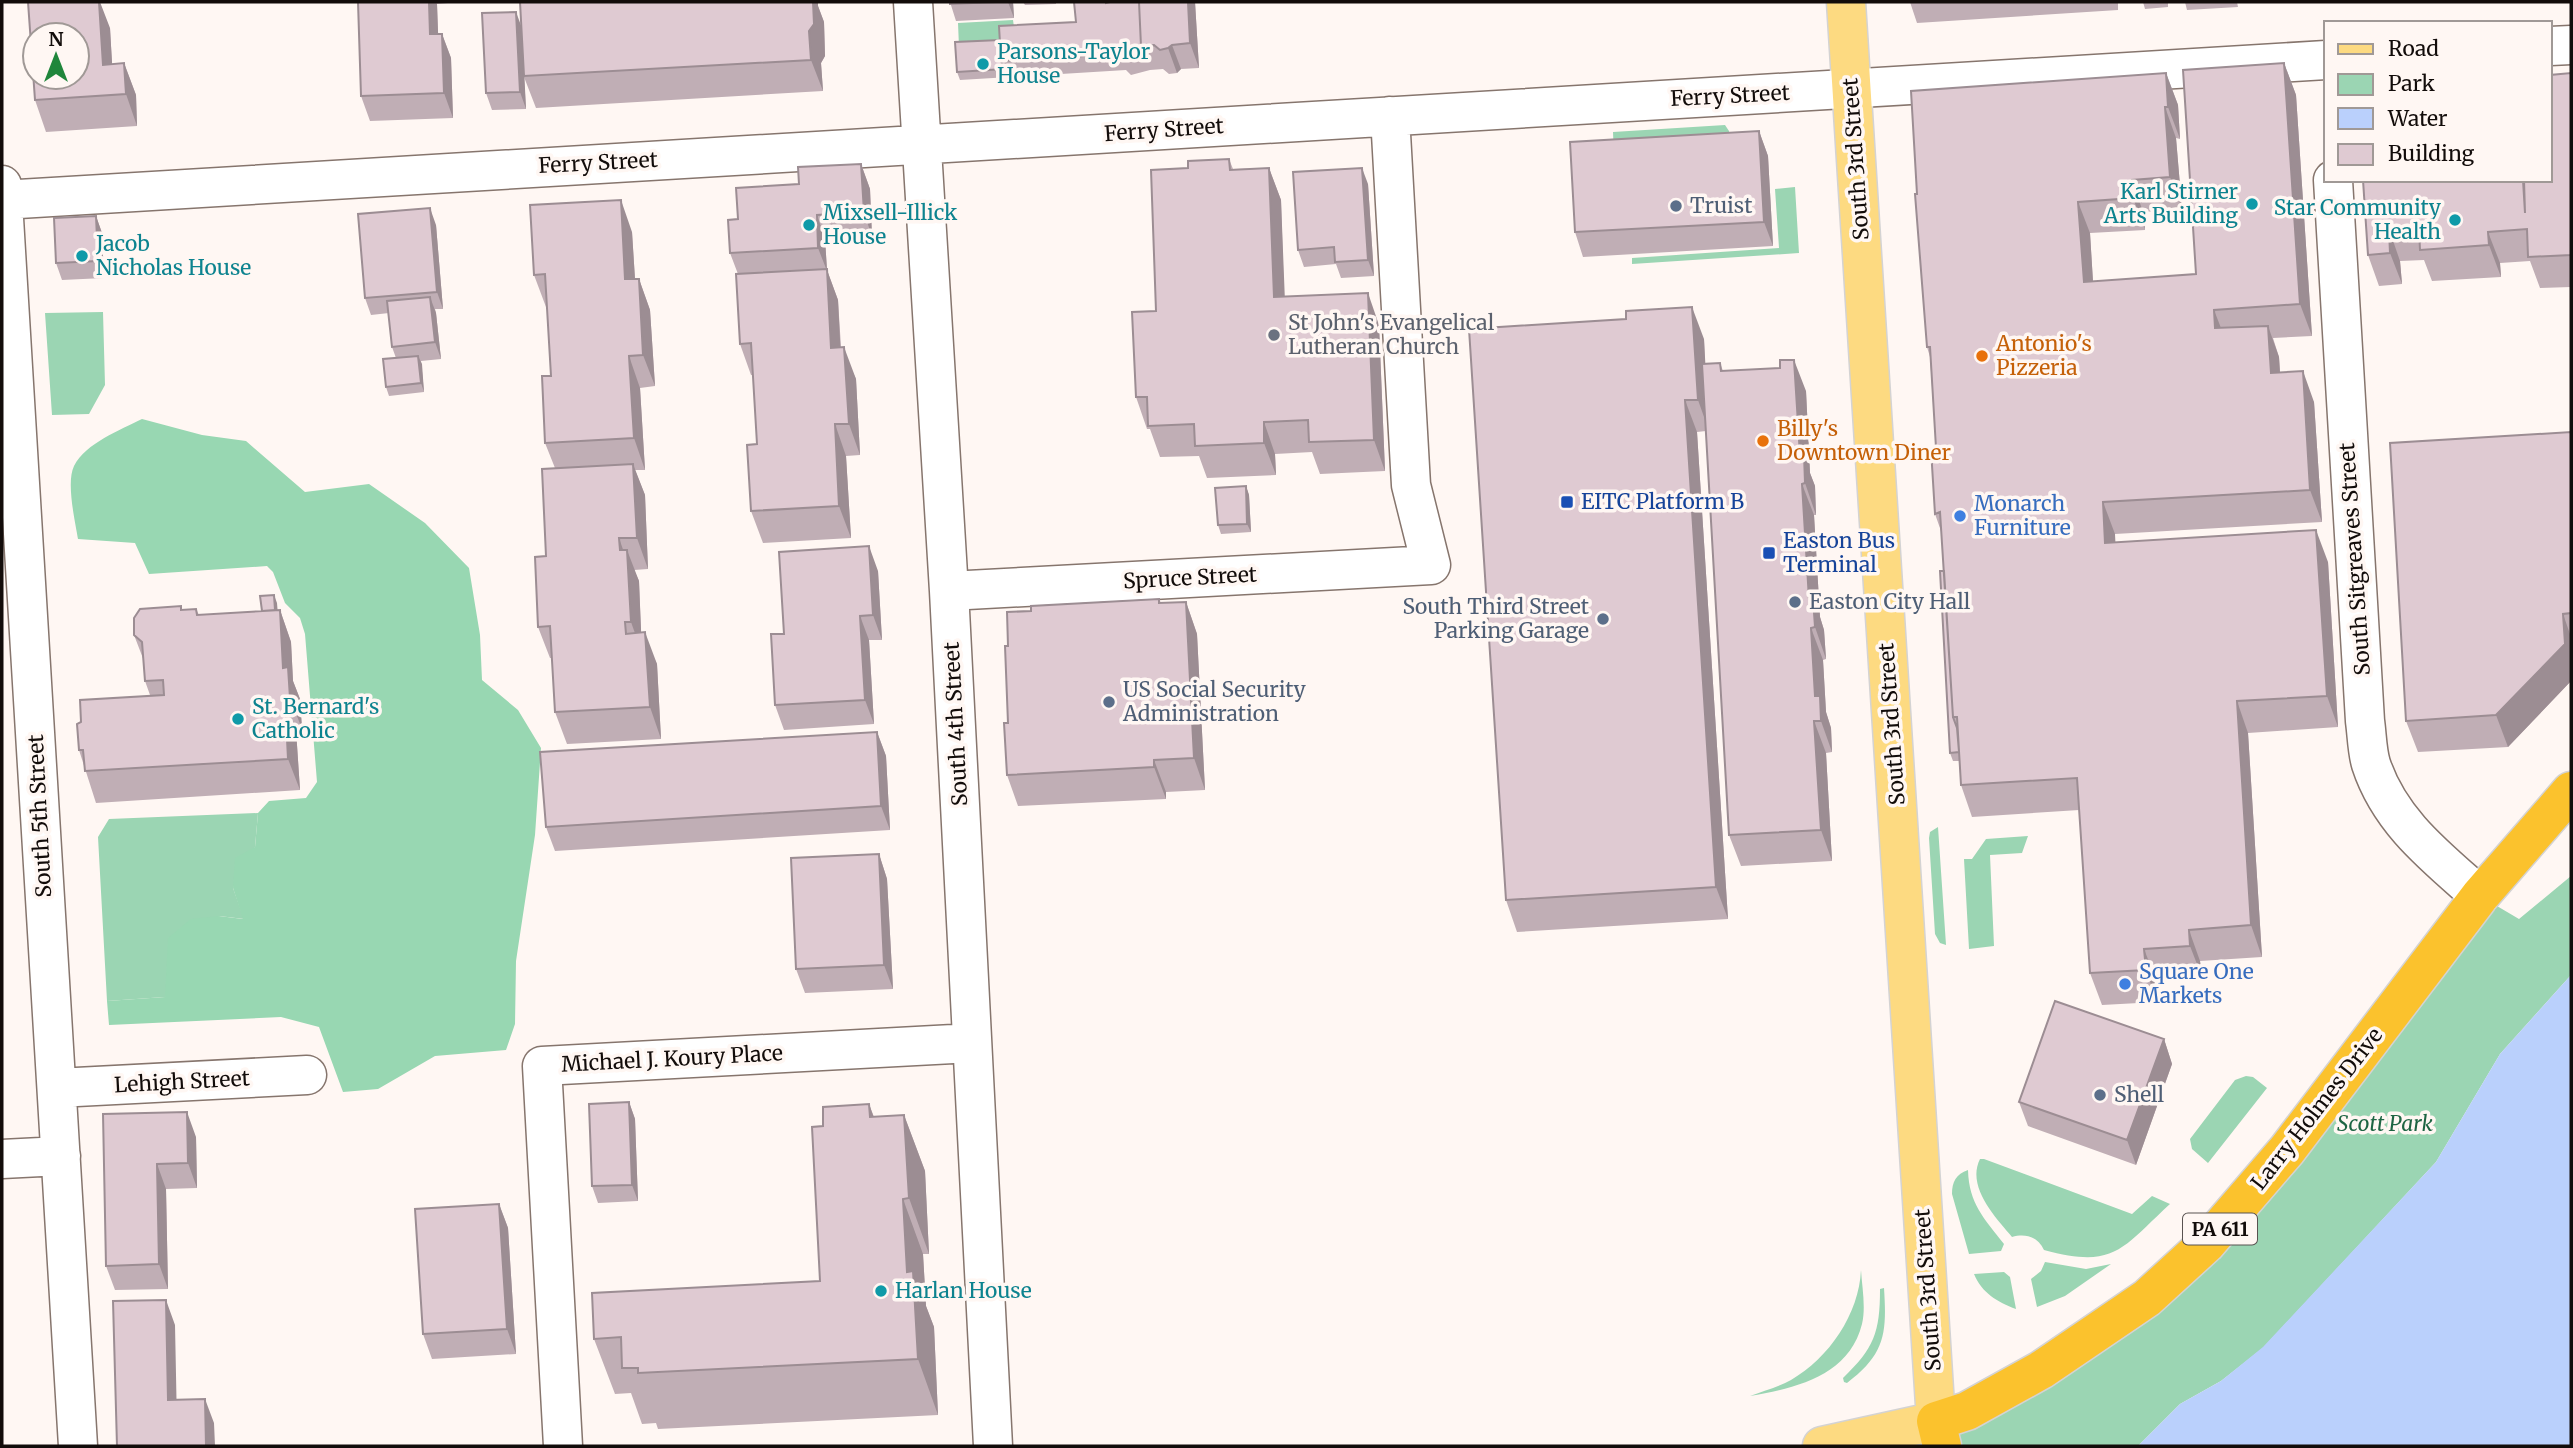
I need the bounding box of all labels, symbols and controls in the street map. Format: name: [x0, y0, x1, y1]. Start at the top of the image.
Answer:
north arrow: [21, 21, 91, 91]
legend: [2324, 21, 2552, 182]
text: N: [48, 27, 64, 51]
text: Road: [2388, 35, 2439, 62]
place label: Parsons-Taylor House: [997, 38, 1150, 89]
marker: Parsons-Taylor House: [975, 56, 991, 72]
text: Park: [2388, 70, 2435, 97]
street label: South 3rd Street: [1836, 77, 1875, 241]
street label: Ferry Street: [1670, 79, 1790, 112]
text: Water: [2387, 105, 2447, 132]
street label: Ferry Street: [1103, 112, 1225, 147]
text: Building: [2388, 140, 2475, 167]
street label: Ferry Street: [538, 146, 658, 179]
place label: Karl Stirner Arts Building: [2103, 178, 2238, 229]
place label: Truist: [1690, 192, 1752, 219]
place label: Star Community Health: [2274, 194, 2442, 245]
marker: Karl Stirner Arts Building: [2244, 196, 2260, 212]
marker: Truist: [1668, 198, 1684, 214]
place label: Mixsell-Illick House: [823, 199, 958, 250]
marker: Star Community Health: [2447, 212, 2463, 228]
marker: Mixsell-Illick House: [801, 217, 817, 233]
place label: Jacob Nicholas House: [95, 230, 251, 281]
marker: Jacob Nicholas House: [74, 248, 90, 264]
place label: St John's Evangelical Lutheran Church: [1288, 309, 1495, 360]
marker: St John's Evangelical Lutheran Church: [1266, 327, 1282, 343]
place label: Antonio's Pizzeria: [1995, 330, 2092, 381]
marker: Antonio's Pizzeria: [1974, 348, 1990, 364]
place label: Billy's Downtown Diner: [1777, 415, 1951, 466]
marker: Billy's Downtown Diner: [1755, 433, 1771, 449]
street label: South Sitgreaves Street: [2333, 442, 2376, 676]
place label: EITC Platform B: [1581, 488, 1744, 515]
place label: Monarch Furniture: [1974, 490, 2071, 541]
marker: EITC Platform B: [1559, 494, 1575, 510]
marker: Monarch Furniture: [1952, 508, 1968, 524]
place label: Easton Bus Terminal: [1783, 527, 1895, 578]
marker: Easton Bus Terminal: [1761, 545, 1777, 561]
street label: Spruce Street: [1122, 561, 1258, 594]
place label: Easton City Hall: [1809, 588, 1971, 615]
place label: South Third Street Parking Garage: [1402, 593, 1589, 644]
marker: Easton City Hall: [1787, 594, 1803, 610]
marker: South Third Street Parking Garage: [1595, 611, 1611, 627]
street label: South 4th Street: [938, 641, 973, 807]
street label: South 3rd Street: [1872, 642, 1911, 806]
place label: US Social Security Administration: [1122, 676, 1306, 727]
place label: St. Bernard's Catholic: [252, 693, 379, 744]
marker: US Social Security Administration: [1101, 694, 1117, 710]
marker: St. Bernard's Catholic: [230, 711, 246, 727]
street label: South 5th Street: [22, 734, 57, 898]
place label: Square One Markets: [2139, 958, 2254, 1009]
marker: Square One Markets: [2117, 976, 2133, 992]
street label: Larry Holmes Drive: [2245, 1022, 2388, 1195]
street label: Michael J. Koury Place: [561, 1039, 783, 1078]
street label: Lehigh Street: [113, 1064, 251, 1099]
place label: Shell: [2114, 1081, 2165, 1108]
marker: Shell: [2092, 1087, 2108, 1103]
park label: Scott Park: [2337, 1110, 2433, 1137]
street label: South 3rd Street: [1908, 1208, 1947, 1372]
road number: PA 611: [2183, 1214, 2257, 1245]
place label: Harlan House: [895, 1277, 1032, 1304]
marker: Harlan House: [873, 1283, 889, 1299]

